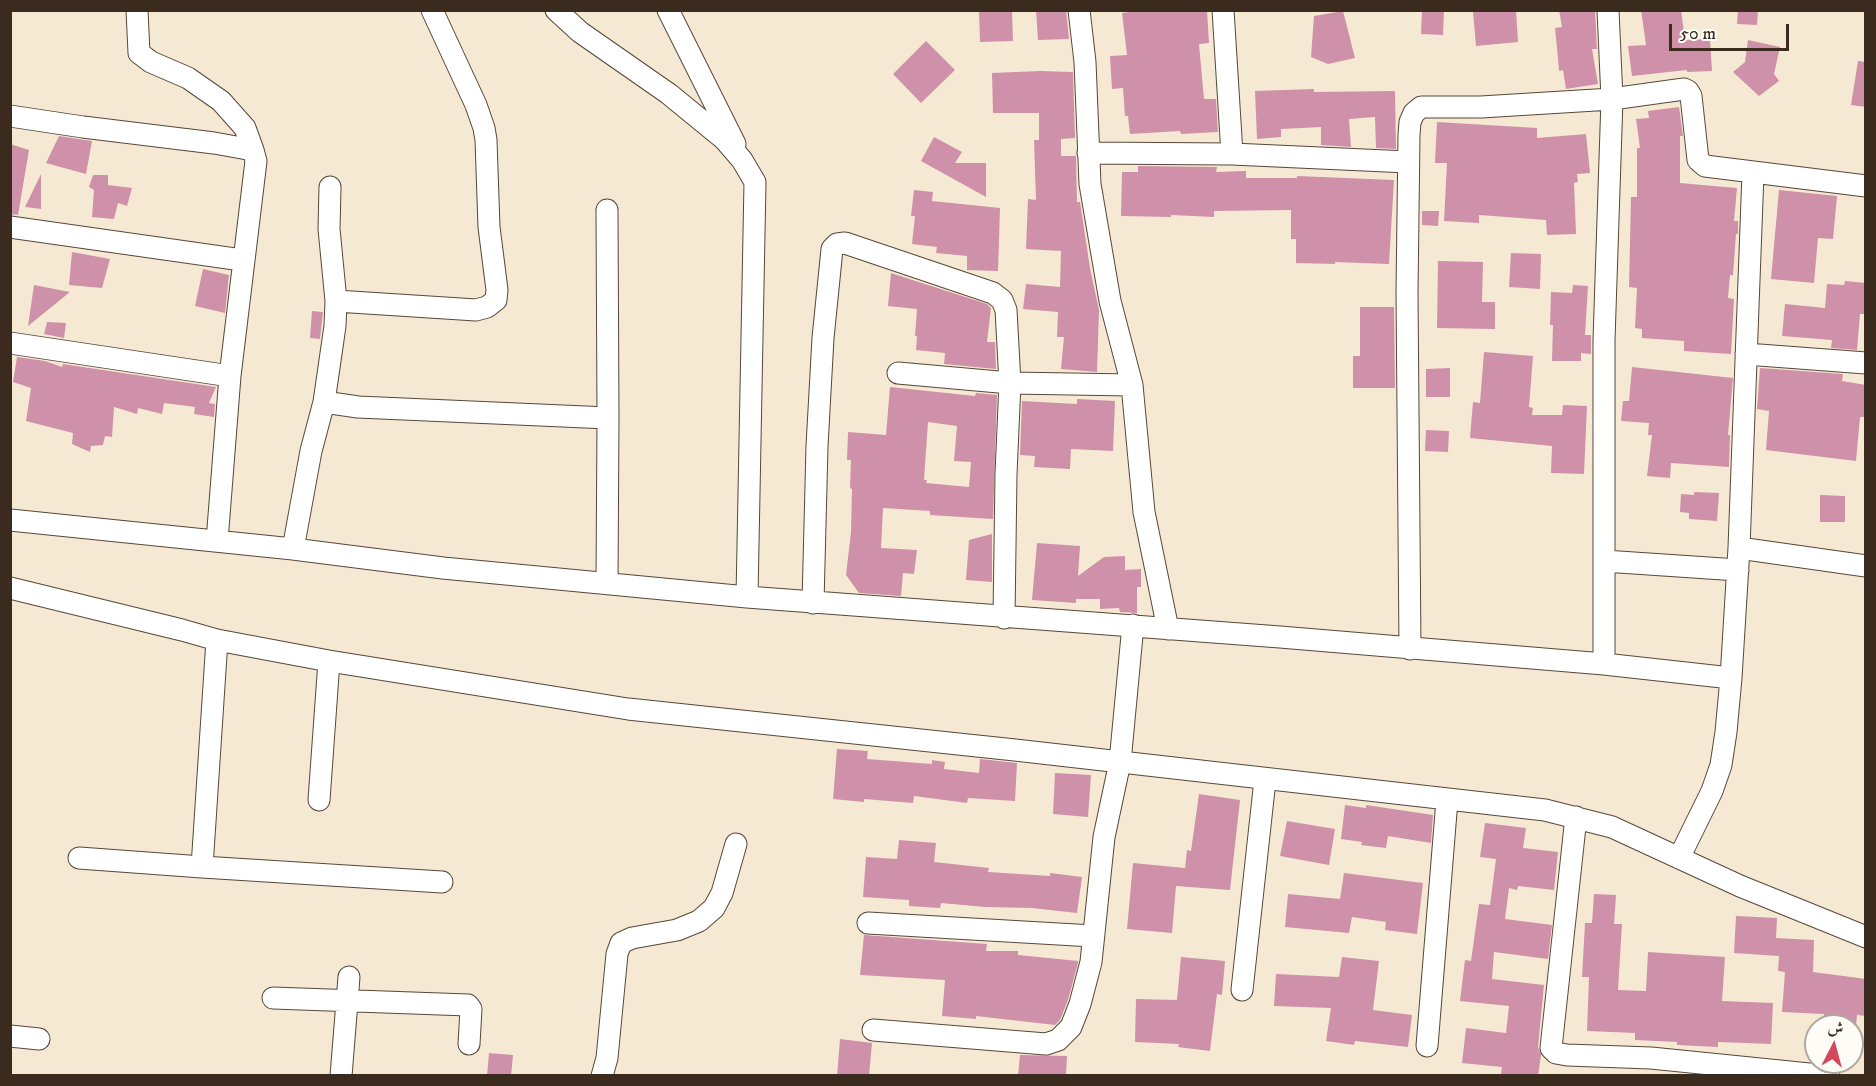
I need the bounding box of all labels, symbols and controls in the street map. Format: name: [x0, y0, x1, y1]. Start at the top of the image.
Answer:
scale bar: [1672, 12, 1792, 50]
text: 50 m: [1680, 23, 1716, 45]
north arrow: [1804, 1014, 1864, 1074]
text: ش: [1827, 1017, 1845, 1039]

